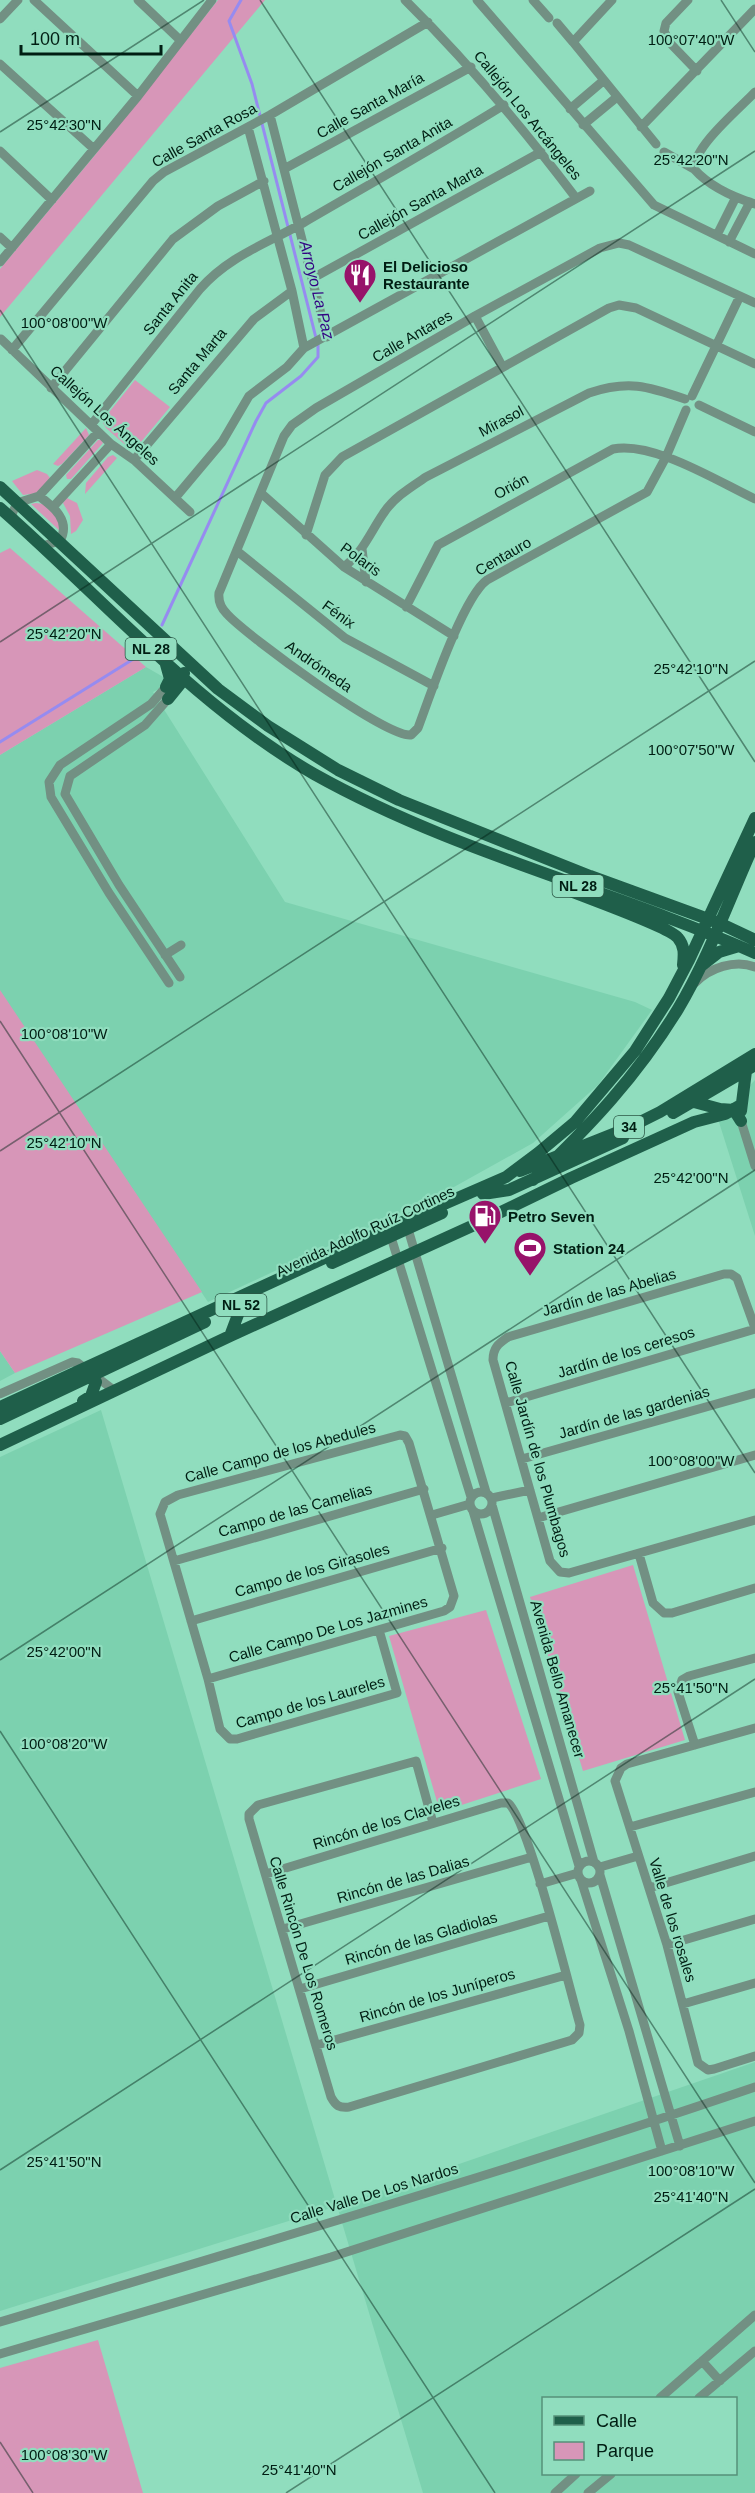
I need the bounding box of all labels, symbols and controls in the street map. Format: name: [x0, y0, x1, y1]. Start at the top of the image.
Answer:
scale bar: [21, 18, 160, 56]
text: 100 m: [30, 29, 80, 49]
text: 100°07'40"W: [648, 31, 735, 48]
street label: Callejón Los Arcángeles: [471, 47, 585, 183]
street label: Calle Santa María: [313, 68, 427, 142]
street label: Calle Santa Rosa: [149, 99, 260, 171]
street label: Callejón Santa Anita: [329, 113, 455, 195]
text: 25°42'30"N: [26, 116, 102, 133]
text: 25°42'20"N: [653, 151, 729, 168]
street label: Callejón Santa Marta: [355, 160, 486, 243]
water label: Arroyo La Paz: [296, 238, 338, 341]
restaurant icon: El Delicioso Restaurante: [342, 257, 378, 304]
place label: El Delicioso Restaurante: [383, 258, 470, 292]
street label: Santa Anita: [139, 267, 201, 338]
street label: Calle Antares: [369, 306, 455, 366]
text: 100°08'00"W: [21, 314, 108, 331]
street label: Santa Marta: [164, 324, 230, 398]
street label: Callejón Los Ángeles: [47, 362, 163, 468]
street label: Mirasol: [476, 402, 526, 440]
street label: Orión: [491, 470, 531, 502]
street label: Centauro: [472, 533, 534, 579]
street label: Polaris: [337, 539, 385, 579]
street label: Fénix: [319, 596, 359, 632]
text: 25°42'20"N: [26, 625, 102, 642]
street label: Andrómeda: [282, 637, 356, 696]
road number: NL 28: [126, 638, 176, 660]
text: 25°42'10"N: [653, 660, 729, 677]
text: 100°07'50"W: [648, 741, 735, 758]
road number: NL 28: [552, 875, 604, 897]
text: 100°08'10"W: [21, 1025, 108, 1042]
road number: 34: [614, 1116, 644, 1138]
text: 25°42'10"N: [26, 1134, 102, 1151]
text: 25°42'00"N: [653, 1169, 729, 1186]
street label: Avenida Adolfo Ruíz Cortines: [273, 1182, 457, 1280]
fuel station icon: Petro Seven: [467, 1198, 503, 1245]
place label: Petro Seven: [508, 1208, 595, 1225]
sports icon: Station 24: [512, 1230, 548, 1277]
place label: Station 24: [553, 1240, 625, 1257]
street label: Jardín de las Abelias: [540, 1265, 678, 1319]
road number: NL 52: [216, 1294, 266, 1316]
street label: Jardín de los ceresos: [555, 1323, 697, 1381]
street label: Calle Jardín de los Plumbagos: [502, 1359, 574, 1559]
street label: Jardín de las gardenias: [557, 1382, 711, 1442]
street label: Calle Campo de los Abedules: [183, 1418, 377, 1486]
text: 100°08'00"W: [648, 1452, 735, 1469]
street label: Campo de las Camelias: [216, 1480, 374, 1540]
street label: Campo de los Girasoles: [233, 1540, 391, 1600]
street label: Calle Campo De Los Jazmines: [227, 1592, 429, 1666]
street label: Avenida Bello Amanecer: [527, 1598, 589, 1760]
text: 25°42'00"N: [26, 1643, 102, 1660]
street label: Campo de los Laureles: [234, 1673, 386, 1731]
text: 25°41'50"N: [653, 1679, 729, 1696]
text: 100°08'20"W: [21, 1735, 108, 1752]
street label: Rincón de los Claveles: [311, 1792, 461, 1852]
street label: Rincón de las Dalias: [335, 1852, 471, 1906]
street label: Calle Rincón De Los Romeros: [266, 1854, 342, 2052]
street label: Valle de los rosales: [646, 1856, 700, 1984]
street label: Rincón de las Gladiolas: [343, 1908, 499, 1968]
street label: Rincón de los Juníperos: [357, 1965, 517, 2025]
text: 25°41'50"N: [26, 2153, 102, 2170]
street label: Calle Valle De Los Nardos: [288, 2159, 460, 2227]
text: 100°08'10"W: [648, 2162, 735, 2179]
text: 25°41'40"N: [653, 2188, 729, 2205]
legend: [542, 2397, 737, 2475]
text: Calle: [596, 2411, 637, 2431]
text: Parque: [596, 2441, 654, 2461]
text: 100°08'30"W: [21, 2446, 108, 2463]
text: 25°41'40"N: [261, 2461, 337, 2478]

